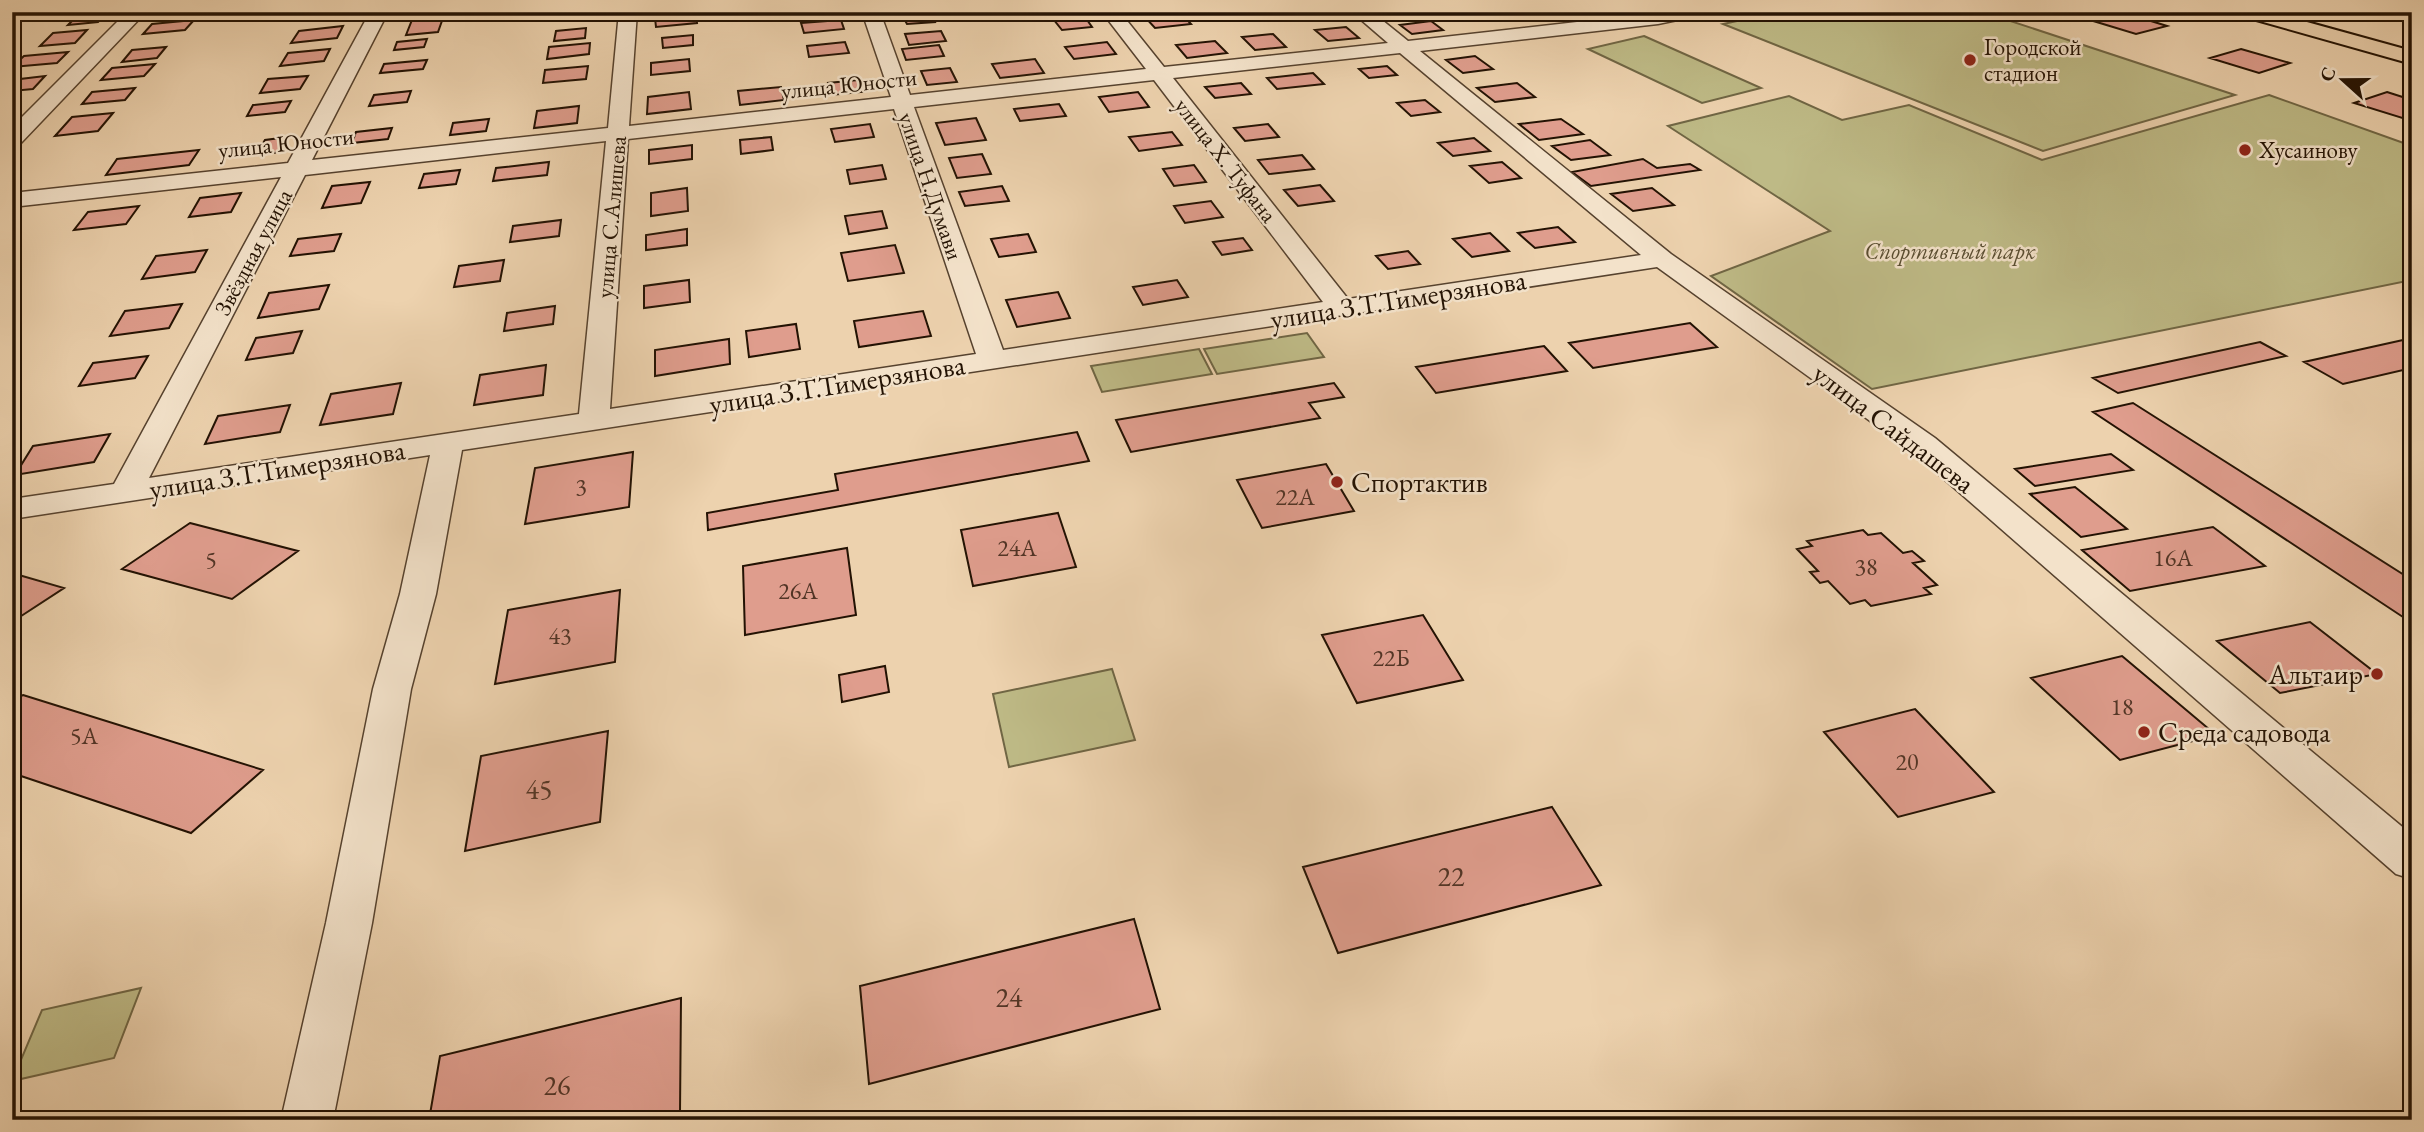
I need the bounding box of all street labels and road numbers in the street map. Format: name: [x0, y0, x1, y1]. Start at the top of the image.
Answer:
street label: улица Юности: [780, 62, 918, 106]
street label: улица Х. Туфана: [1168, 92, 1285, 229]
street label: улица Н.Думави: [892, 108, 970, 264]
street label: улица Юности: [217, 121, 355, 165]
street label: улица С.Алишева: [589, 134, 633, 299]
street label: Звёздная улица: [207, 183, 299, 320]
street label: улица З.Т.Тимерзянова: [1268, 261, 1529, 337]
street label: улица З.Т.Тимерзянова: [707, 346, 968, 422]
street label: улица Сайдашева: [1806, 355, 1983, 501]
street label: улица З.Т.Тимерзянова: [147, 431, 408, 507]

